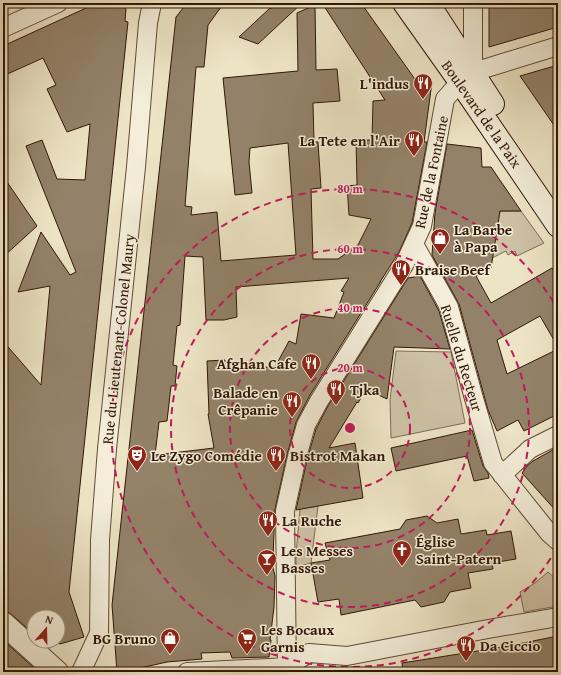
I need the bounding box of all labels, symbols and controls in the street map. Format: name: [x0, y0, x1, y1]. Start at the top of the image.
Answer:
street label: Boulevard de la Paix: [437, 56, 527, 172]
restaurant icon: L'indus: [412, 72, 434, 100]
place label: L'indus: [360, 73, 409, 94]
street label: Rue de la Fontaine: [409, 114, 453, 230]
restaurant icon: La Tete en l'Air: [403, 129, 425, 157]
place label: La Tete en l'Air: [300, 130, 400, 151]
text: 80 m: [337, 180, 363, 197]
place label: La Barbe à Papa: [454, 219, 512, 257]
shop icon: La Barbe à Papa: [429, 227, 451, 255]
street label: Rue du Lieutenant-Colonel Maury: [96, 232, 140, 445]
text: 60 m: [337, 240, 363, 257]
restaurant icon: Braise Beef: [390, 258, 412, 286]
place label: Braise Beef: [415, 259, 491, 280]
text: 40 m: [337, 299, 363, 316]
street label: Ruelle du Recteur: [436, 302, 488, 414]
restaurant icon: Afghan Cafe: [300, 352, 322, 380]
place label: Afghan Cafe: [217, 353, 297, 374]
text: 20 m: [337, 359, 363, 376]
restaurant icon: Tjka: [325, 378, 347, 406]
place label: Tjka: [350, 379, 380, 400]
place label: Balade en Crêpanie: [213, 382, 278, 420]
restaurant icon: Balade en Crêpanie: [281, 390, 303, 418]
centre of rings: [343, 421, 357, 435]
theatre icon: Le Zygo Comédie: [126, 444, 148, 472]
restaurant icon: Bistrot Makan: [265, 444, 287, 472]
place label: Le Zygo Comédie: [151, 445, 262, 466]
place label: Bistrot Makan: [290, 445, 385, 466]
restaurant icon: La Ruche: [257, 509, 279, 537]
place label: La Ruche: [282, 510, 342, 531]
place label: Église Saint-Patern: [416, 531, 502, 569]
church icon: Église Saint-Patern: [391, 539, 413, 567]
place label: Les Messes Basses: [281, 540, 353, 578]
bar icon: Les Messes Basses: [256, 548, 278, 576]
north arrow: [26, 609, 66, 649]
text: N: [43, 611, 56, 629]
place label: Les Bocaux Garnis: [261, 619, 334, 657]
shop icon: BG Bruno: [159, 627, 181, 655]
supermarket icon: Les Bocaux Garnis: [236, 627, 258, 655]
place label: BG Bruno: [93, 628, 156, 649]
restaurant icon: Da Ciccio: [455, 634, 477, 662]
place label: Da Ciccio: [480, 635, 540, 656]

